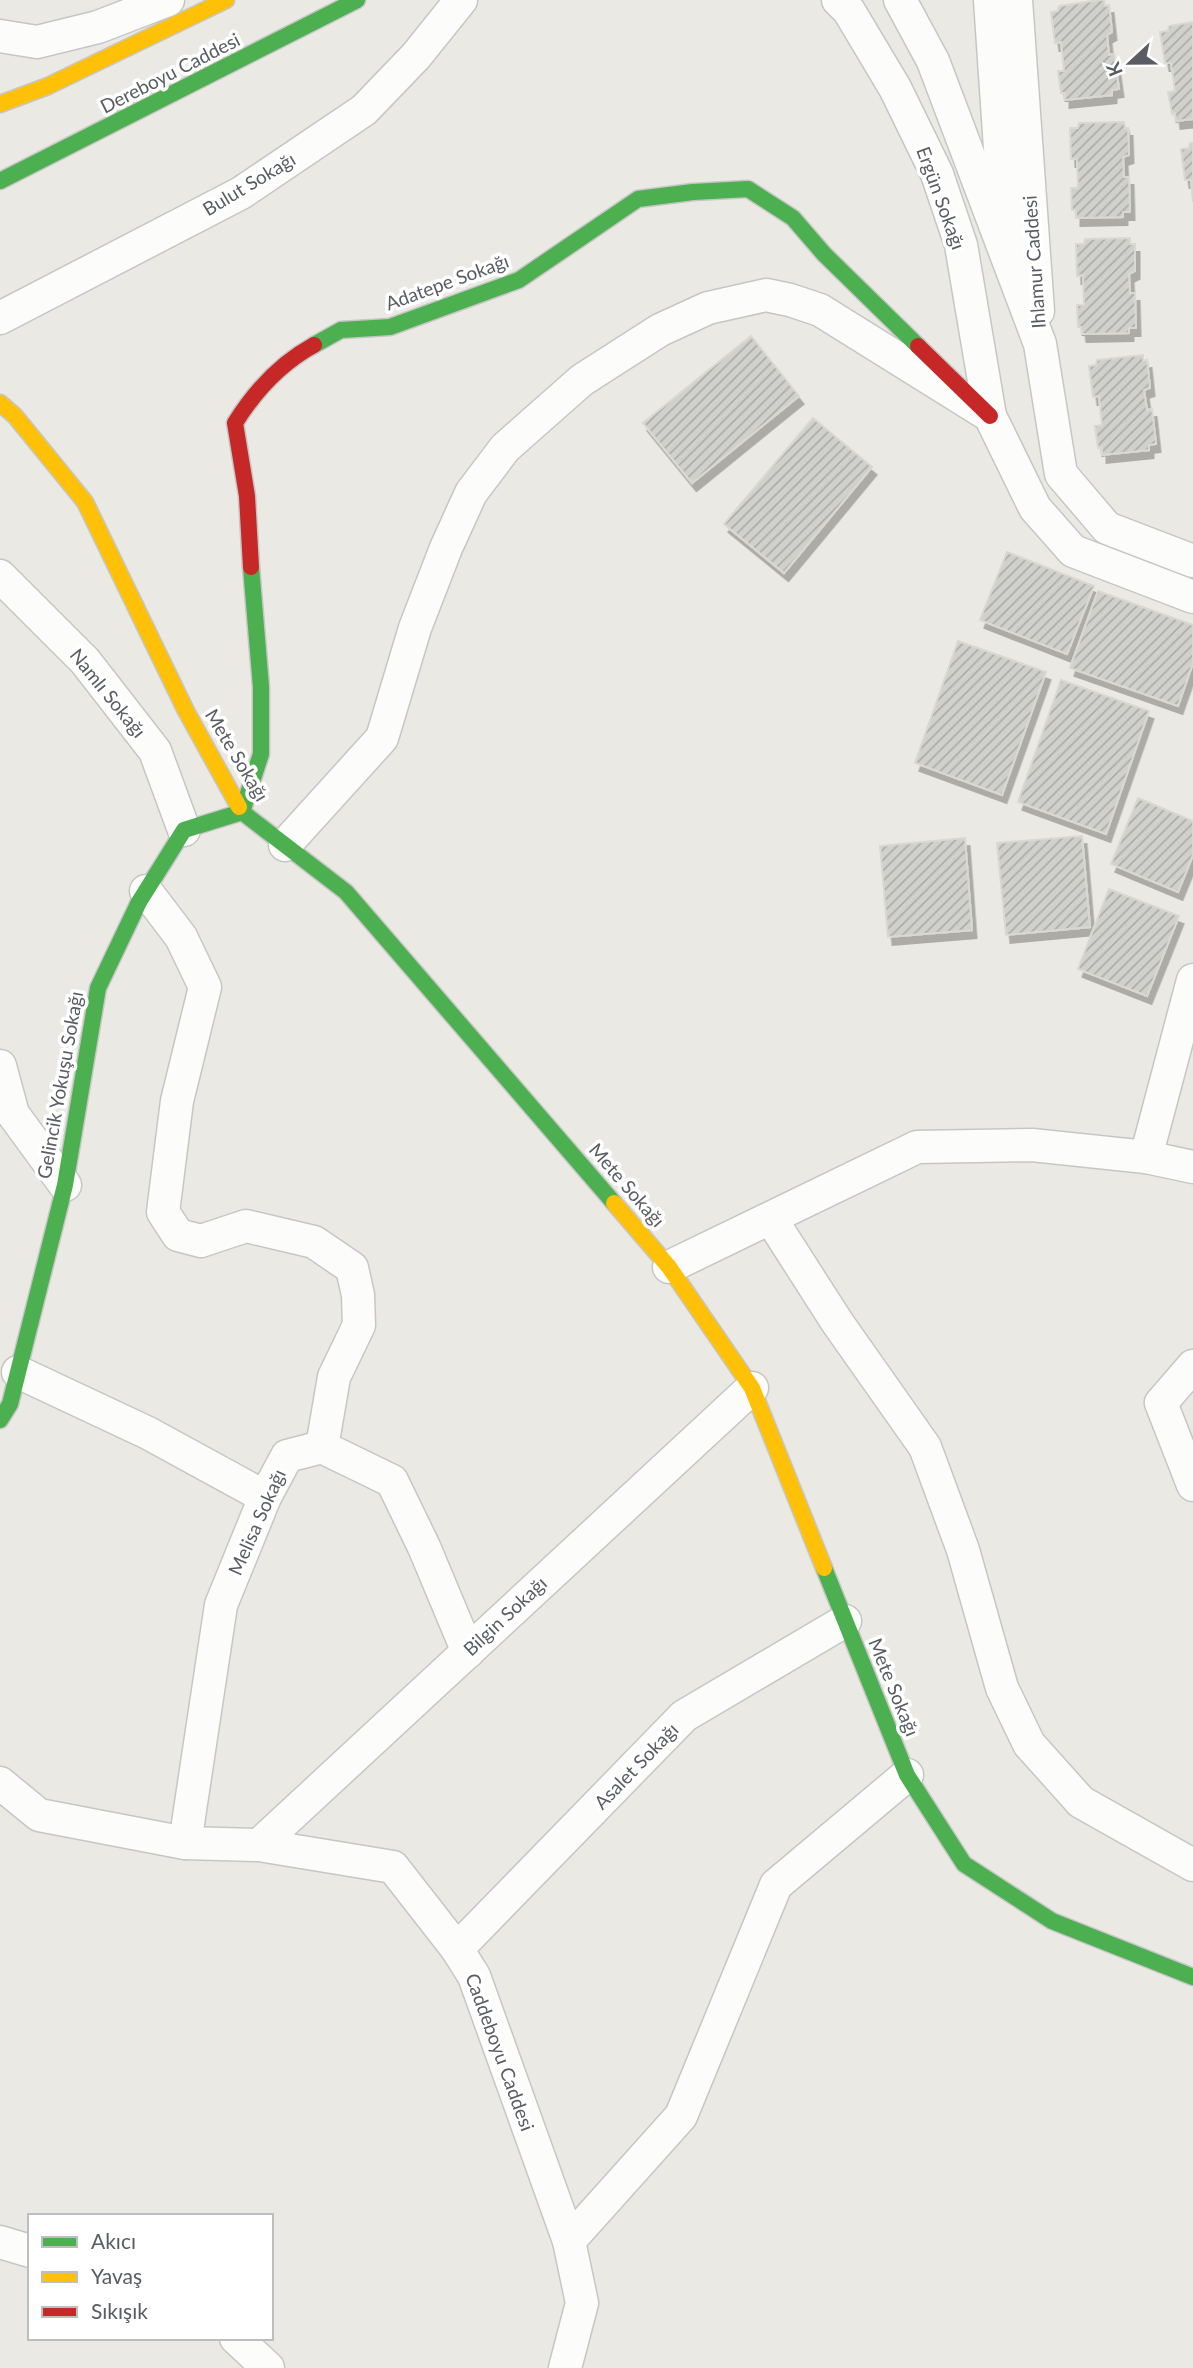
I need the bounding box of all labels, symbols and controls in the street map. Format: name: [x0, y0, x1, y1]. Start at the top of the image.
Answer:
street label: Dereboyu Caddesi: [96, 27, 243, 118]
north arrow: [1095, 28, 1165, 98]
text: K: [1100, 58, 1127, 80]
street label: Ergün Sokağı: [912, 143, 971, 252]
street label: Bulut Sokağı: [198, 147, 299, 220]
street label: Ihlamur Caddesi: [1017, 195, 1050, 329]
street label: Adatepe Sokağı: [382, 249, 512, 314]
street label: Namlı Sokağı: [66, 644, 151, 742]
street label: Mete Sokağı: [201, 704, 274, 805]
street label: Gelincik Yokuşu Sokağı: [32, 989, 87, 1180]
street label: Mete Sokağı: [585, 1138, 670, 1231]
street label: Melisa Sokağı: [223, 1465, 290, 1578]
street label: Bilgin Sokağı: [458, 1571, 551, 1660]
street label: Mete Sokağı: [864, 1635, 925, 1739]
street label: Asalet Sokağı: [589, 1718, 683, 1814]
street label: Caddeboyu Caddesi: [461, 1970, 540, 2134]
legend: [28, 2214, 273, 2340]
text: Akıcı: [91, 2228, 136, 2253]
text: Yavaş: [91, 2263, 142, 2288]
text: Sıkışık: [91, 2298, 148, 2323]

